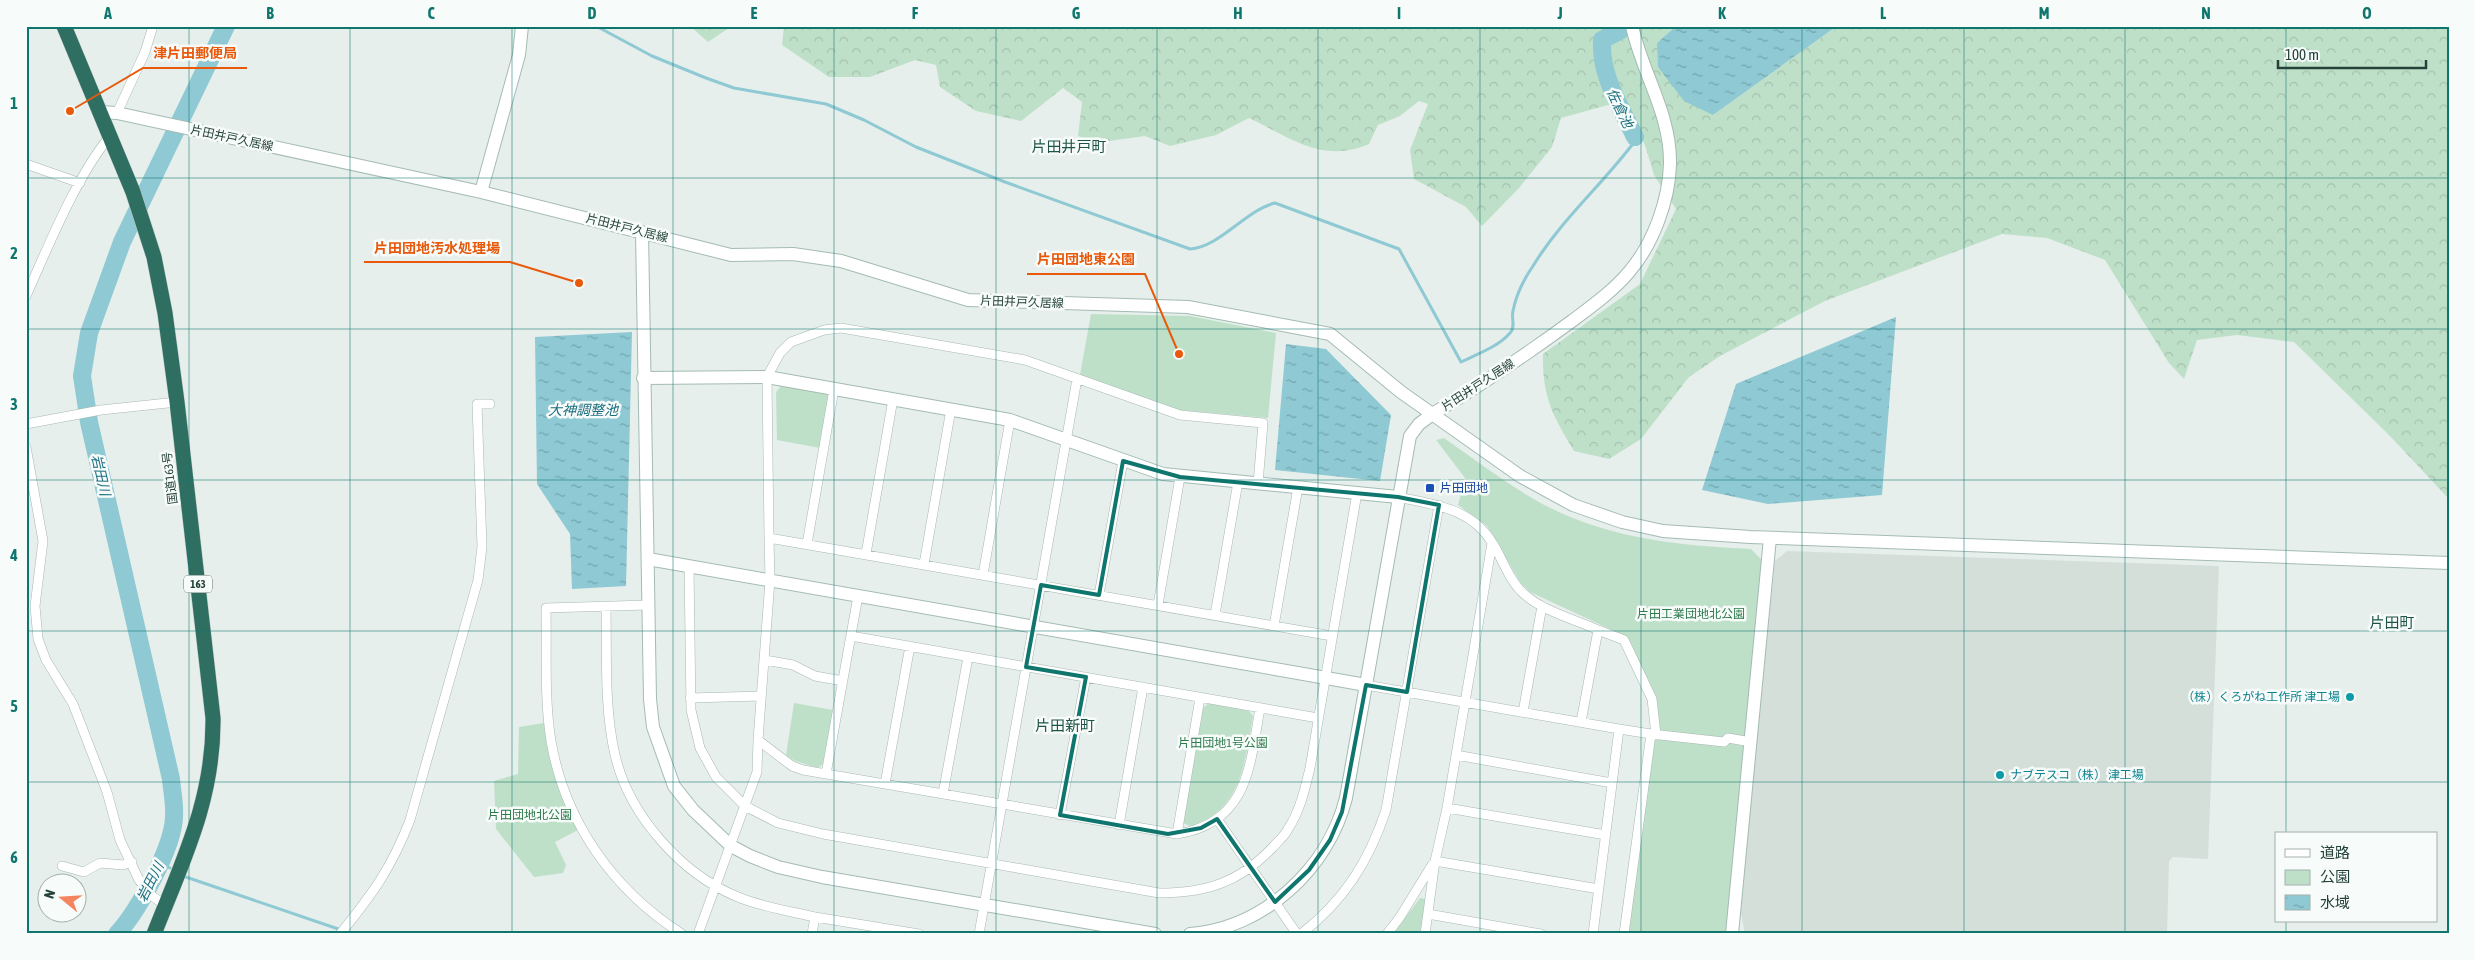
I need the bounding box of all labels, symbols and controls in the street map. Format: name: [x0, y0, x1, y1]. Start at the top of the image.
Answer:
text: A: [103, 4, 112, 22]
text: B: [266, 4, 274, 22]
text: C: [427, 4, 435, 22]
text: D: [588, 4, 597, 22]
text: E: [751, 4, 758, 22]
text: F: [912, 4, 919, 22]
text: G: [1072, 4, 1081, 22]
text: H: [1233, 4, 1243, 22]
text: I: [1397, 4, 1401, 22]
text: J: [1556, 4, 1563, 22]
text: K: [1718, 4, 1726, 22]
text: L: [1880, 4, 1887, 22]
text: M: [2039, 4, 2049, 22]
text: N: [2201, 4, 2211, 22]
text: O: [2362, 4, 2372, 22]
scale bar: [2278, 38, 2425, 70]
callout: 津片田郵便局: [143, 39, 247, 68]
text: 津片田郵便局: [153, 45, 237, 61]
text: 100 m: [2285, 46, 2319, 63]
water label: 佐倉池: [1604, 86, 1637, 132]
text: 1: [10, 94, 18, 112]
street label: 片田井戸久居線: [189, 122, 275, 154]
district label: 片田井戸町: [1031, 138, 1107, 155]
street label: 片田井戸久居線: [585, 211, 669, 245]
callout: 片田団地汚水処理場: [364, 233, 510, 262]
text: 片田団地汚水処理場: [374, 240, 500, 256]
text: 2: [10, 244, 18, 262]
callout: 片田団地東公園: [1027, 245, 1145, 274]
text: 片田団地東公園: [1037, 251, 1135, 267]
street label: 片田井戸久居線: [980, 294, 1064, 310]
street label: 片田井戸久居線: [1439, 356, 1517, 414]
text: 3: [10, 395, 18, 413]
water label: 大神調整池: [548, 402, 620, 418]
street label: 国道163号: [160, 451, 180, 505]
water label: 岩田川: [88, 453, 114, 499]
place label: 片田団地: [1440, 481, 1488, 495]
marker: 片田団地: [1424, 482, 1436, 494]
text: 4: [9, 546, 18, 564]
road number: 163: [184, 576, 212, 592]
park label: 片田工業団地北公園: [1637, 607, 1745, 621]
district label: 片田町: [2369, 614, 2415, 631]
place label: （株）くろがね工作所 津工場: [2182, 690, 2340, 704]
marker: （株）くろがね工作所 津工場: [2344, 691, 2356, 703]
text: 5: [10, 697, 18, 715]
district label: 片田新町: [1035, 717, 1095, 734]
park label: 片田団地1号公園: [1178, 736, 1268, 750]
place label: ナブテスコ（株） 津工場: [2010, 768, 2144, 782]
marker: ナブテスコ（株） 津工場: [1994, 769, 2006, 781]
park label: 片田団地北公園: [488, 808, 572, 822]
legend: [2275, 832, 2438, 922]
text: 道路: [2320, 844, 2350, 861]
text: 6: [10, 848, 18, 866]
water label: 岩田川: [133, 858, 168, 904]
text: 公園: [2320, 868, 2350, 885]
north arrow: [38, 872, 88, 922]
text: N: [41, 888, 59, 900]
text: 水域: [2320, 894, 2350, 911]

